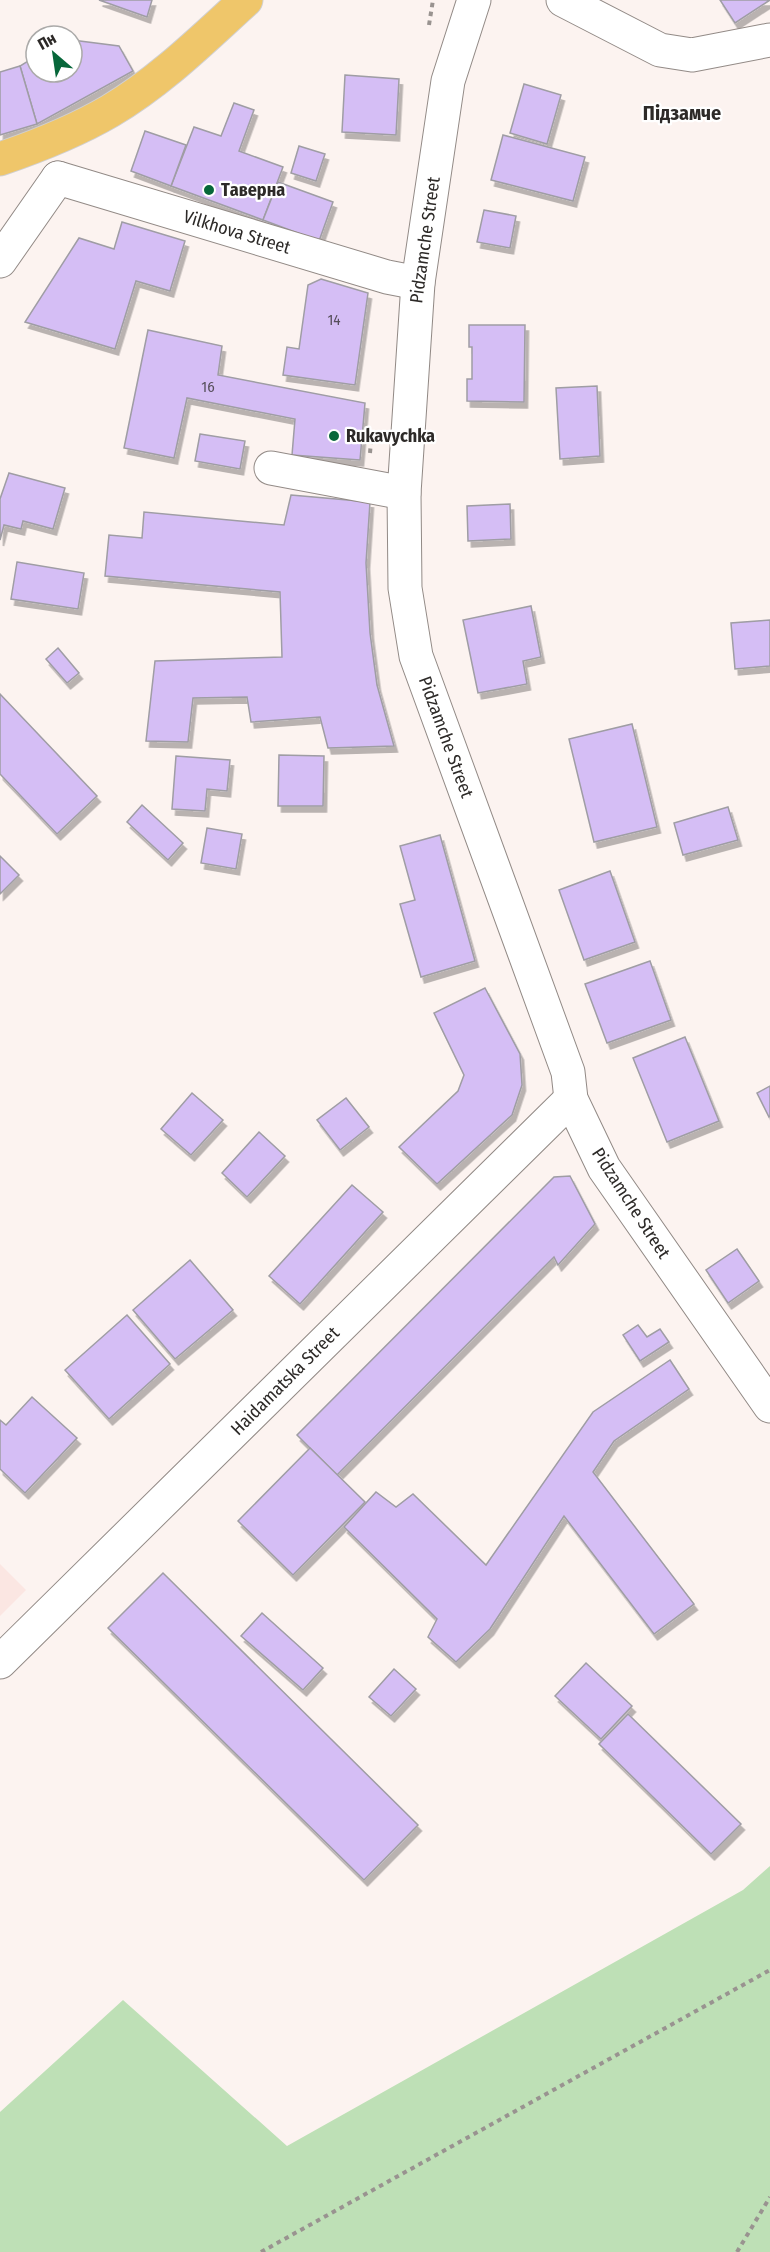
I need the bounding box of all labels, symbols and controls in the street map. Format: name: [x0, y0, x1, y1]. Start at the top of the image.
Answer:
north arrow: [24, 24, 84, 84]
text: Пн: [34, 29, 60, 54]
district label: Підзамче: [643, 101, 721, 125]
street label: Pidzamche Street: [405, 175, 445, 305]
place label: Tаверна: [221, 179, 285, 201]
marker: Tаверна: [202, 183, 216, 197]
street label: Vilkhova Street: [181, 205, 293, 259]
house number: 14: [327, 311, 341, 329]
house number: 16: [201, 378, 215, 396]
place label: Rukavychka: [346, 425, 435, 447]
marker: Rukavychka: [327, 429, 341, 443]
street label: Pidzamche Street: [414, 673, 478, 801]
street label: Pidzamche Street: [587, 1143, 675, 1263]
street label: Haidamatska Street: [226, 1322, 344, 1440]

